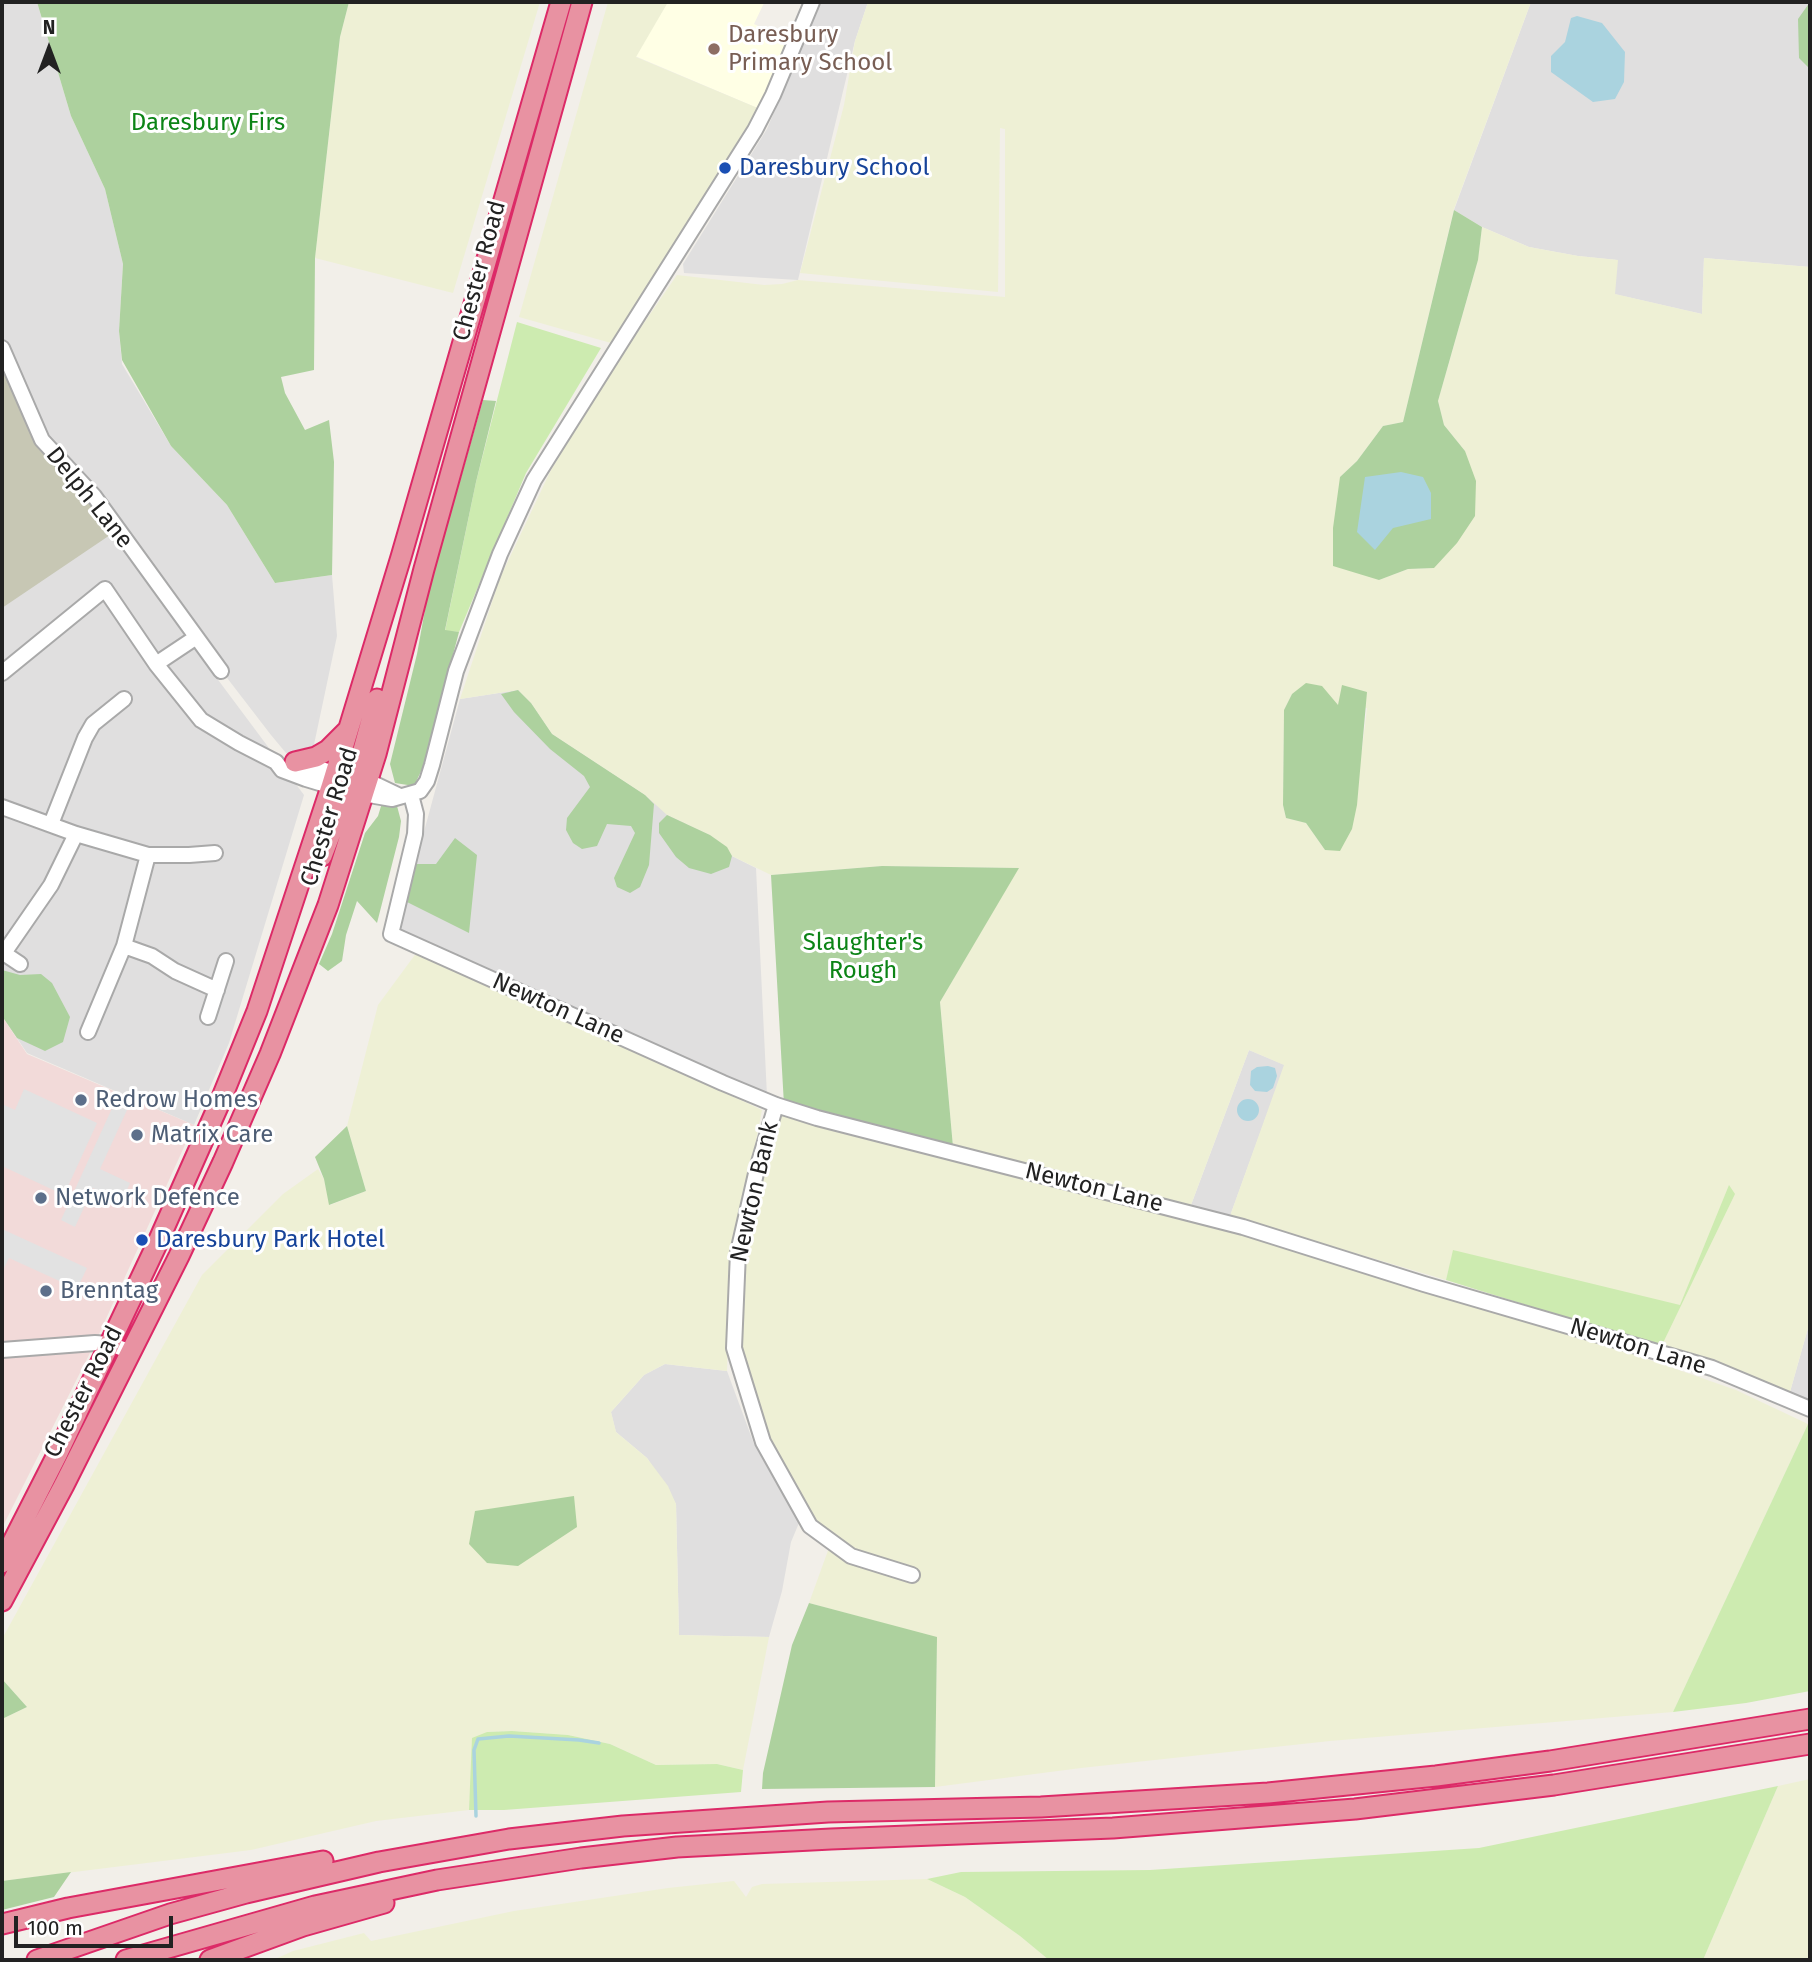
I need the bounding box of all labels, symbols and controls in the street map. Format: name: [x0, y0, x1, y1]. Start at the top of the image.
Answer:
north arrow: [14, 14, 84, 84]
text: N: [43, 16, 55, 39]
place label: Daresbury Primary School: [728, 21, 892, 77]
marker: Daresbury Primary School: [706, 41, 722, 57]
park label: Daresbury Firs: [131, 109, 285, 137]
place label: Daresbury School: [739, 154, 929, 182]
marker: Daresbury School: [717, 160, 733, 176]
street label: Chester Road: [447, 198, 513, 344]
street label: Delph Lane: [39, 441, 139, 555]
street label: Chester Road: [295, 744, 365, 890]
park label: Slaughter's Rough: [803, 929, 923, 985]
street label: Newton Lane: [488, 967, 628, 1051]
place label: Redrow Homes: [95, 1086, 258, 1114]
marker: Redrow Homes: [73, 1092, 89, 1108]
street label: Newton Bank: [725, 1119, 785, 1265]
place label: Matrix Care: [151, 1121, 273, 1149]
marker: Matrix Care: [129, 1127, 145, 1143]
street label: Newton Lane: [1022, 1157, 1166, 1219]
place label: Network Defence: [55, 1184, 240, 1212]
marker: Network Defence: [33, 1190, 49, 1206]
place label: Daresbury Park Hotel: [156, 1226, 385, 1254]
marker: Daresbury Park Hotel: [134, 1232, 150, 1248]
place label: Brenntag: [60, 1277, 158, 1305]
marker: Brenntag: [38, 1283, 54, 1299]
street label: Newton Lane: [1566, 1313, 1710, 1381]
street label: Chester Road: [39, 1321, 129, 1463]
scale bar: [18, 1902, 177, 1946]
text: 100 m: [27, 1915, 83, 1941]

